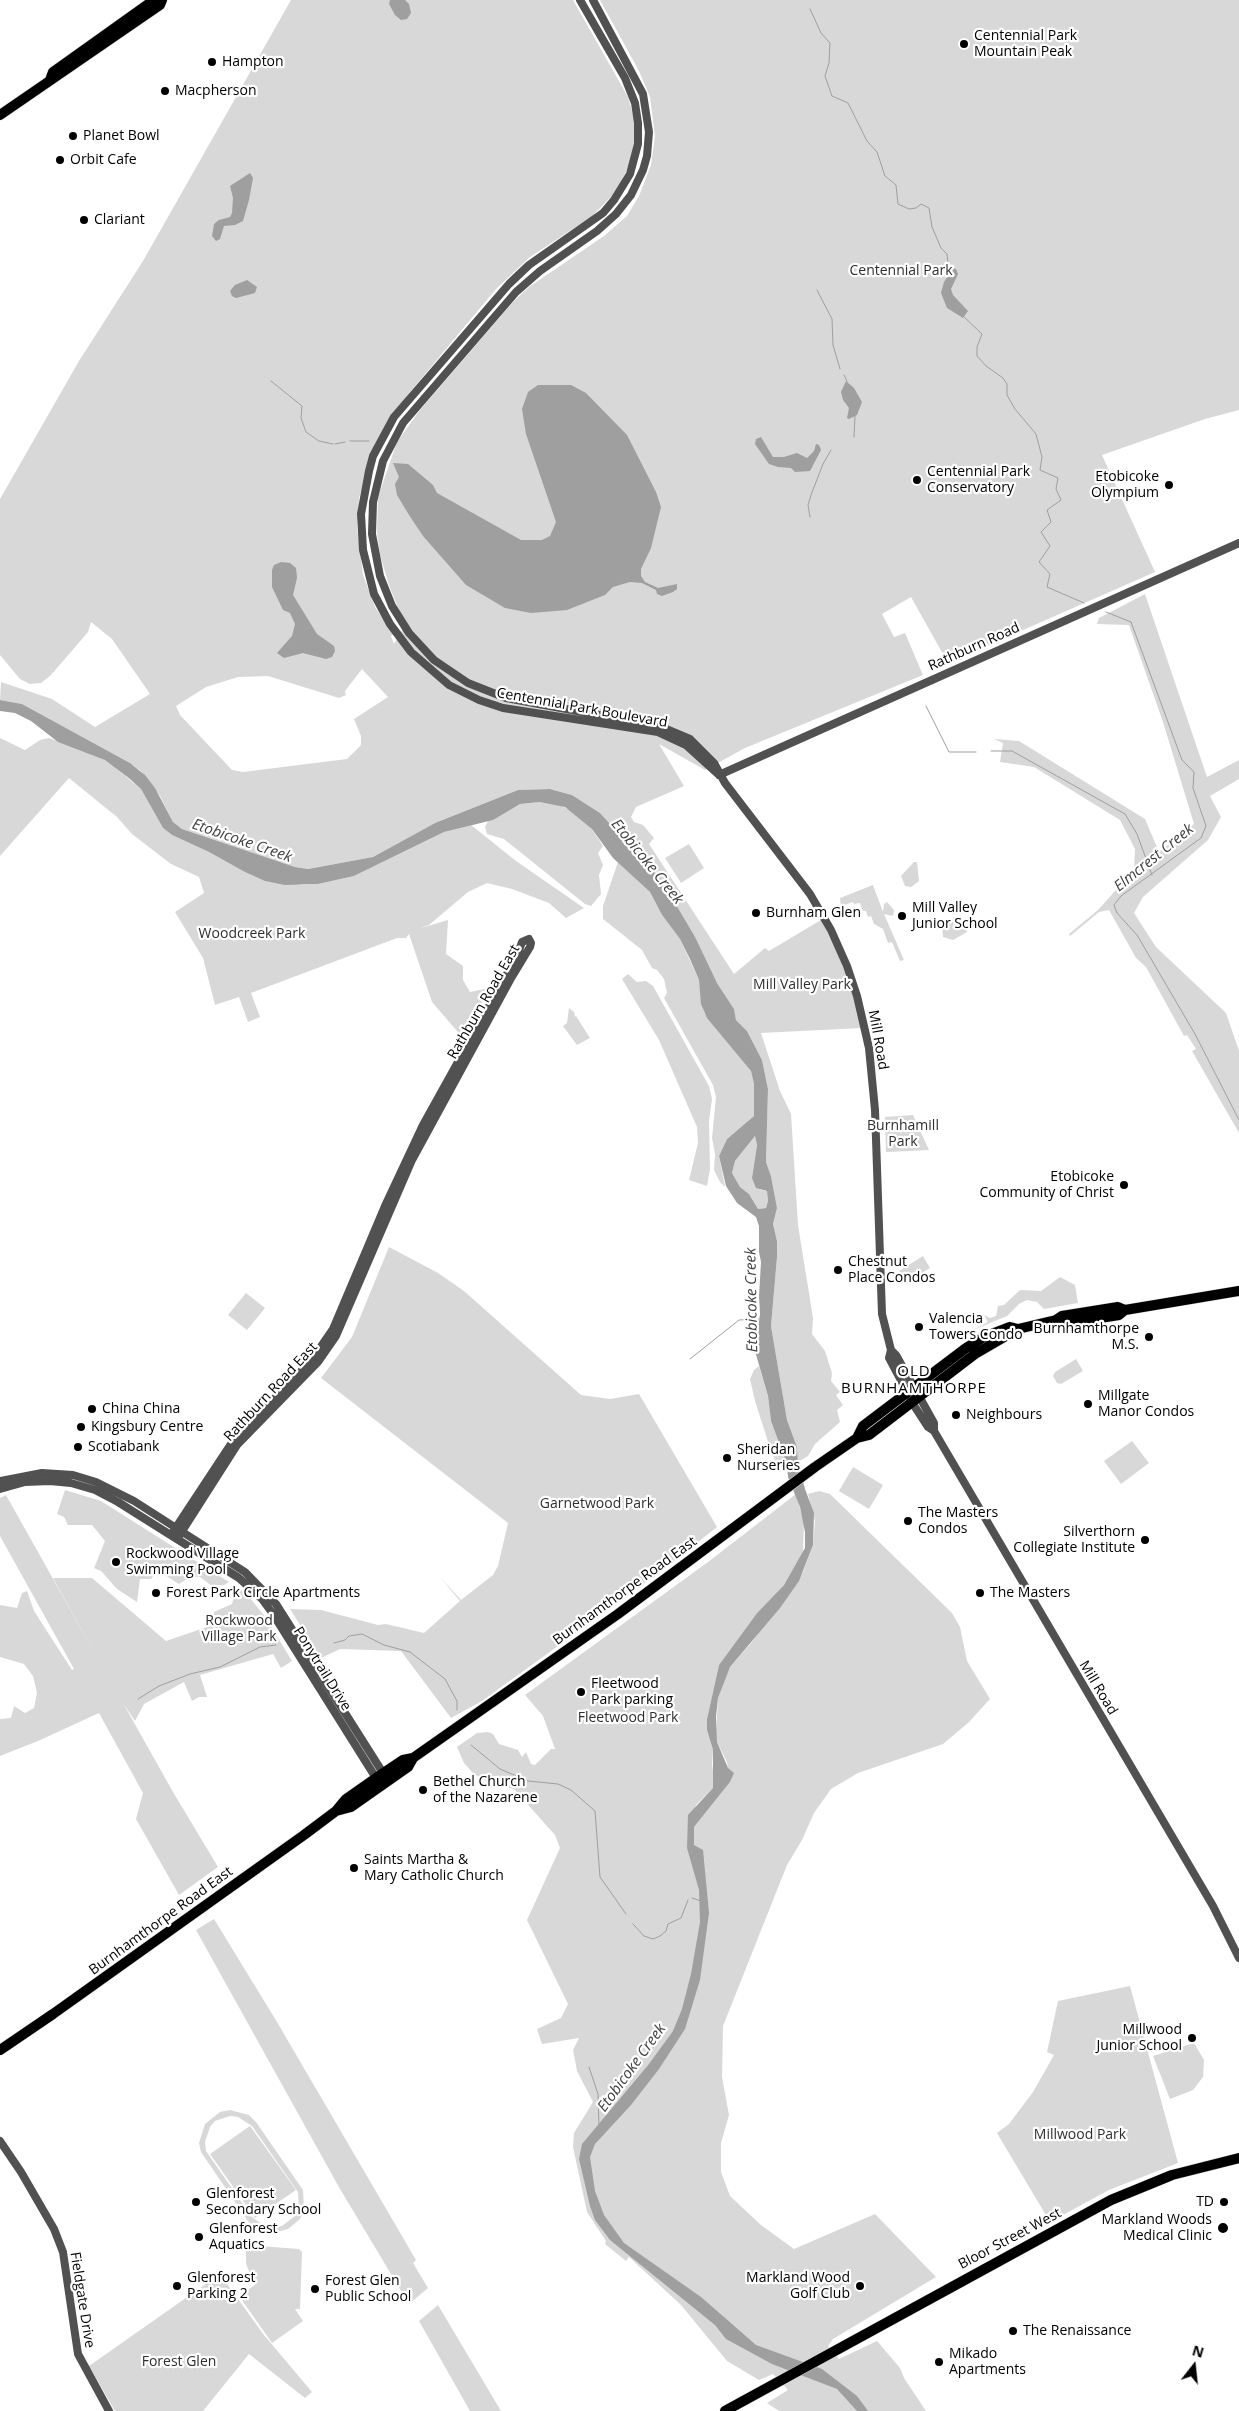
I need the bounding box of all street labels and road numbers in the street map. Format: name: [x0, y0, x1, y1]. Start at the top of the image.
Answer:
street label: Rathburn Road: [926, 619, 1022, 675]
street label: Centennial Park Boulevard: [495, 685, 669, 731]
street label: Rathburn Road East: [444, 942, 524, 1062]
street label: Mill Road: [864, 1009, 892, 1071]
street label: Rathburn Road East: [221, 1339, 321, 1445]
street label: Burnhamthorpe Road East: [550, 1533, 700, 1649]
street label: Ponytrail Drive: [289, 1624, 355, 1714]
street label: Mill Road: [1075, 1658, 1121, 1718]
street label: Burnhamthorpe Road East: [86, 1863, 236, 1979]
street label: Bloor Street West: [956, 2205, 1064, 2273]
street label: Fieldgate Drive: [66, 2251, 98, 2349]

